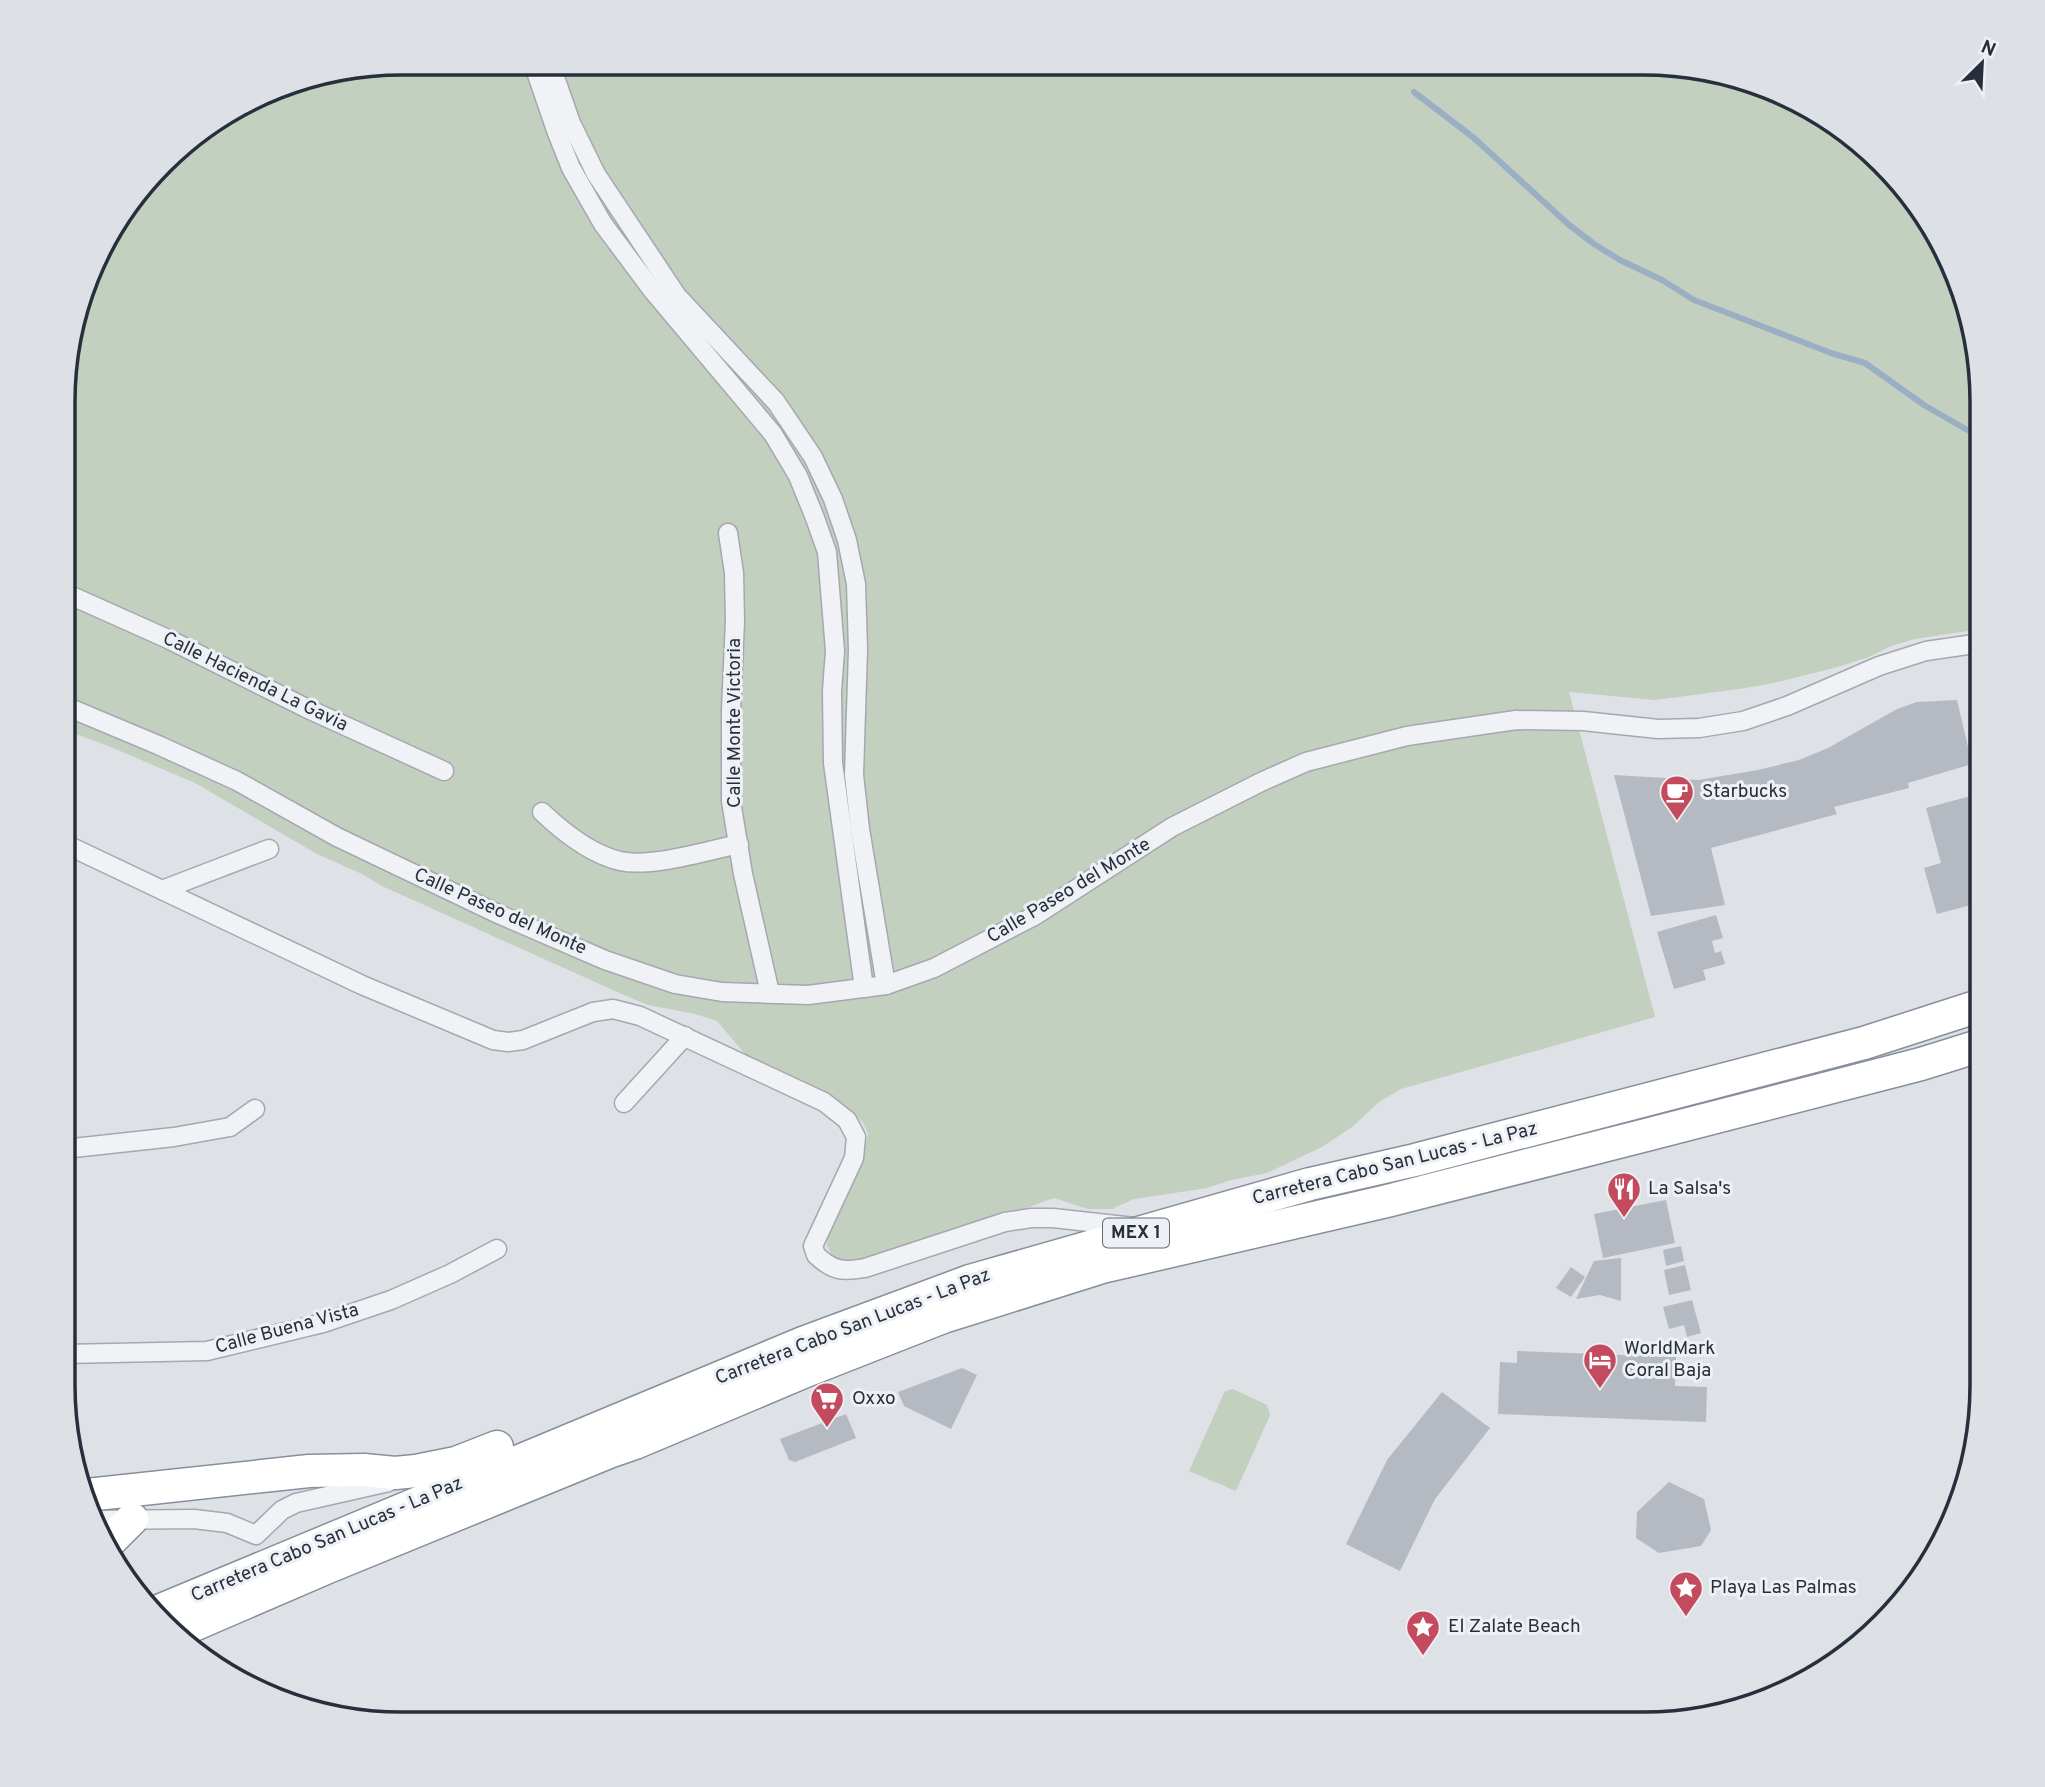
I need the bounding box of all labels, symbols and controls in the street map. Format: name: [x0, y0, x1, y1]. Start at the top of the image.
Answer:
north arrow: [1947, 28, 2017, 98]
text: N: [1977, 36, 1999, 63]
street label: Calle Hacienda La Gavia: [158, 627, 352, 737]
street label: Calle Monte Victoria: [723, 638, 747, 808]
cafe icon: Starbucks: [1658, 773, 1696, 822]
place label: Starbucks: [1702, 780, 1787, 804]
street label: Calle Paseo del Monte: [983, 833, 1155, 949]
street label: Calle Paseo del Monte: [410, 863, 590, 961]
street label: Carretera Cabo San Lucas - La Paz: [1250, 1117, 1540, 1211]
restaurant icon: La Salsa's: [1605, 1170, 1643, 1219]
place label: La Salsa's: [1648, 1177, 1731, 1201]
road number: MEX 1: [1103, 1218, 1169, 1248]
street label: Carretera Cabo San Lucas - La Paz: [712, 1263, 994, 1391]
street label: Calle Buena Vista: [212, 1298, 362, 1360]
place label: WorldMark Coral Baja: [1624, 1337, 1715, 1383]
hotel icon: WorldMark Coral Baja: [1581, 1341, 1619, 1390]
supermarket icon: Oxxo: [808, 1380, 846, 1429]
place label: Oxxo: [852, 1387, 896, 1411]
street label: Carretera Cabo San Lucas - La Paz: [187, 1472, 467, 1608]
place icon: Playa Las Palmas: [1667, 1569, 1705, 1618]
place label: Playa Las Palmas: [1710, 1576, 1857, 1600]
place icon: El Zalate Beach: [1404, 1608, 1442, 1657]
place label: El Zalate Beach: [1448, 1615, 1581, 1639]

